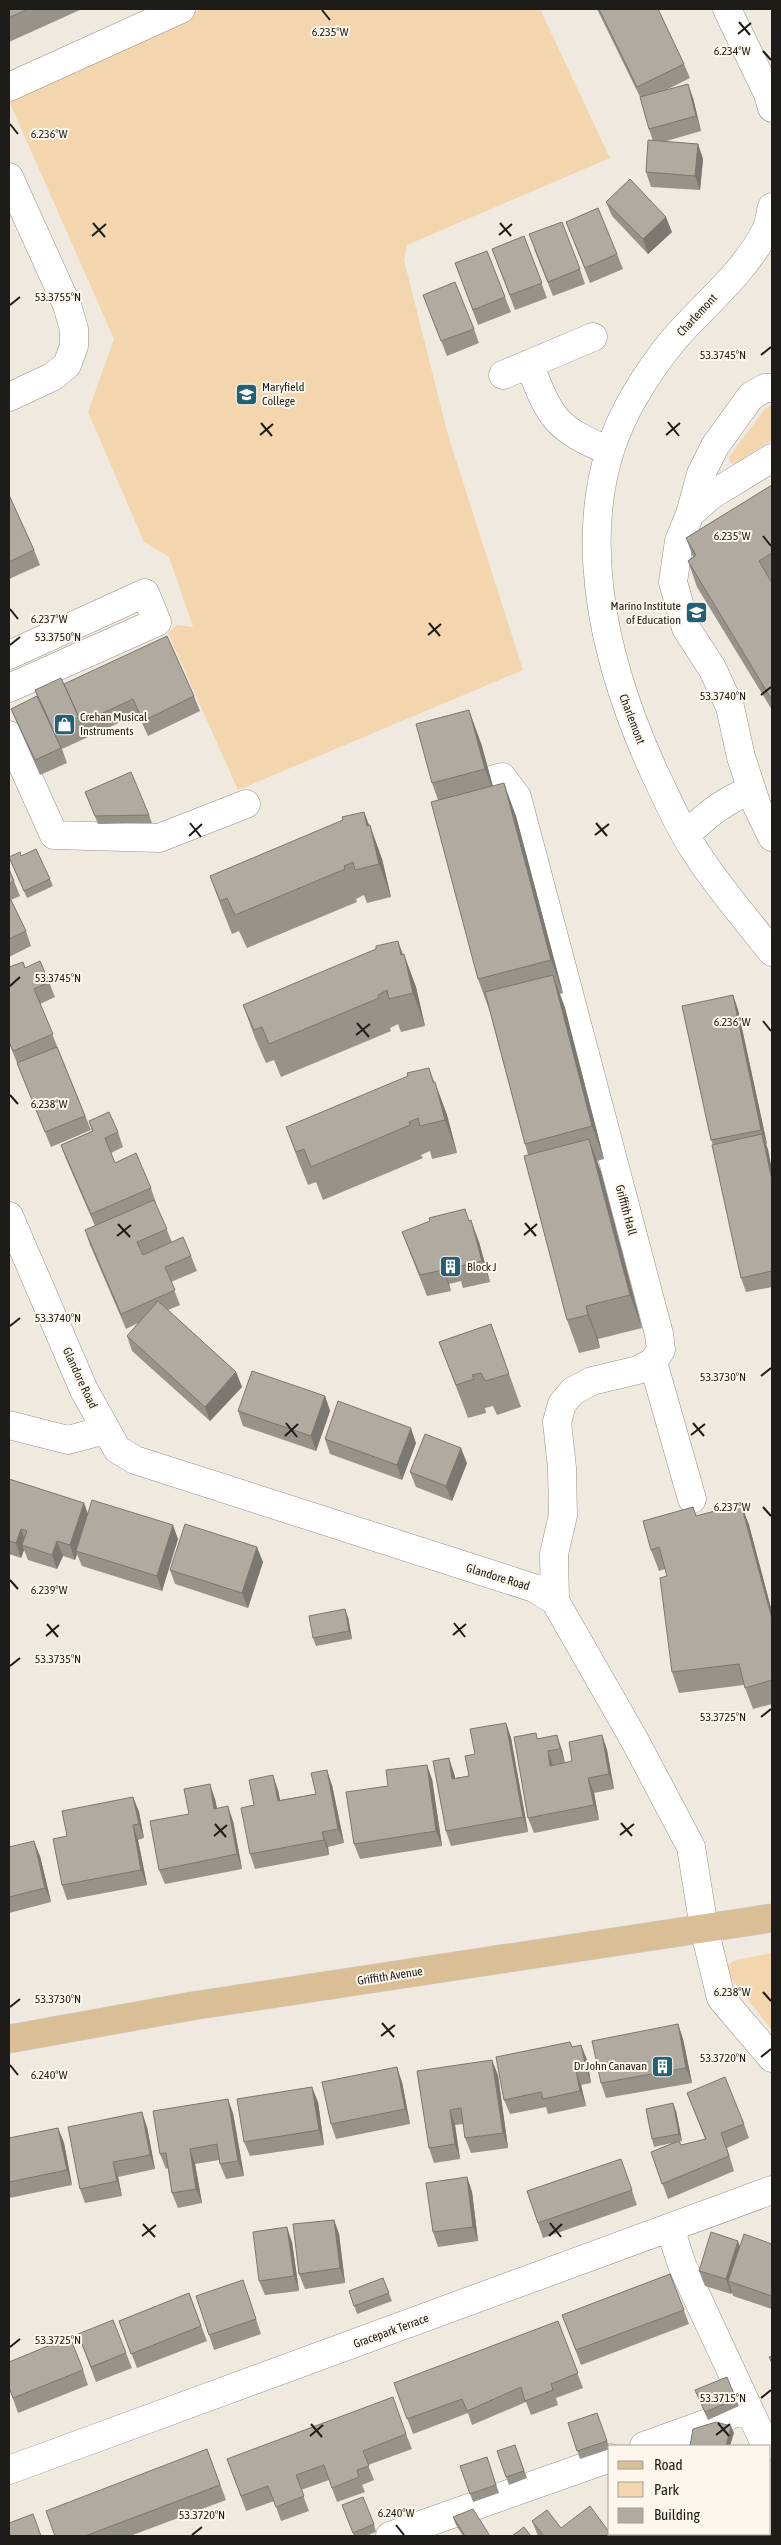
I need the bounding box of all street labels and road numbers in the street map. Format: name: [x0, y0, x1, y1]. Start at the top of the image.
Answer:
street label: Charlemont: [674, 291, 720, 339]
street label: Charlemont: [616, 692, 648, 746]
street label: Griffith Hall: [613, 1183, 640, 1238]
street label: Glandore Road: [60, 1345, 100, 1411]
street label: Glandore Road: [464, 1561, 532, 1593]
street label: Griffith Avenue: [356, 1964, 424, 1988]
street label: Gracepark Terrace: [351, 2311, 431, 2351]

